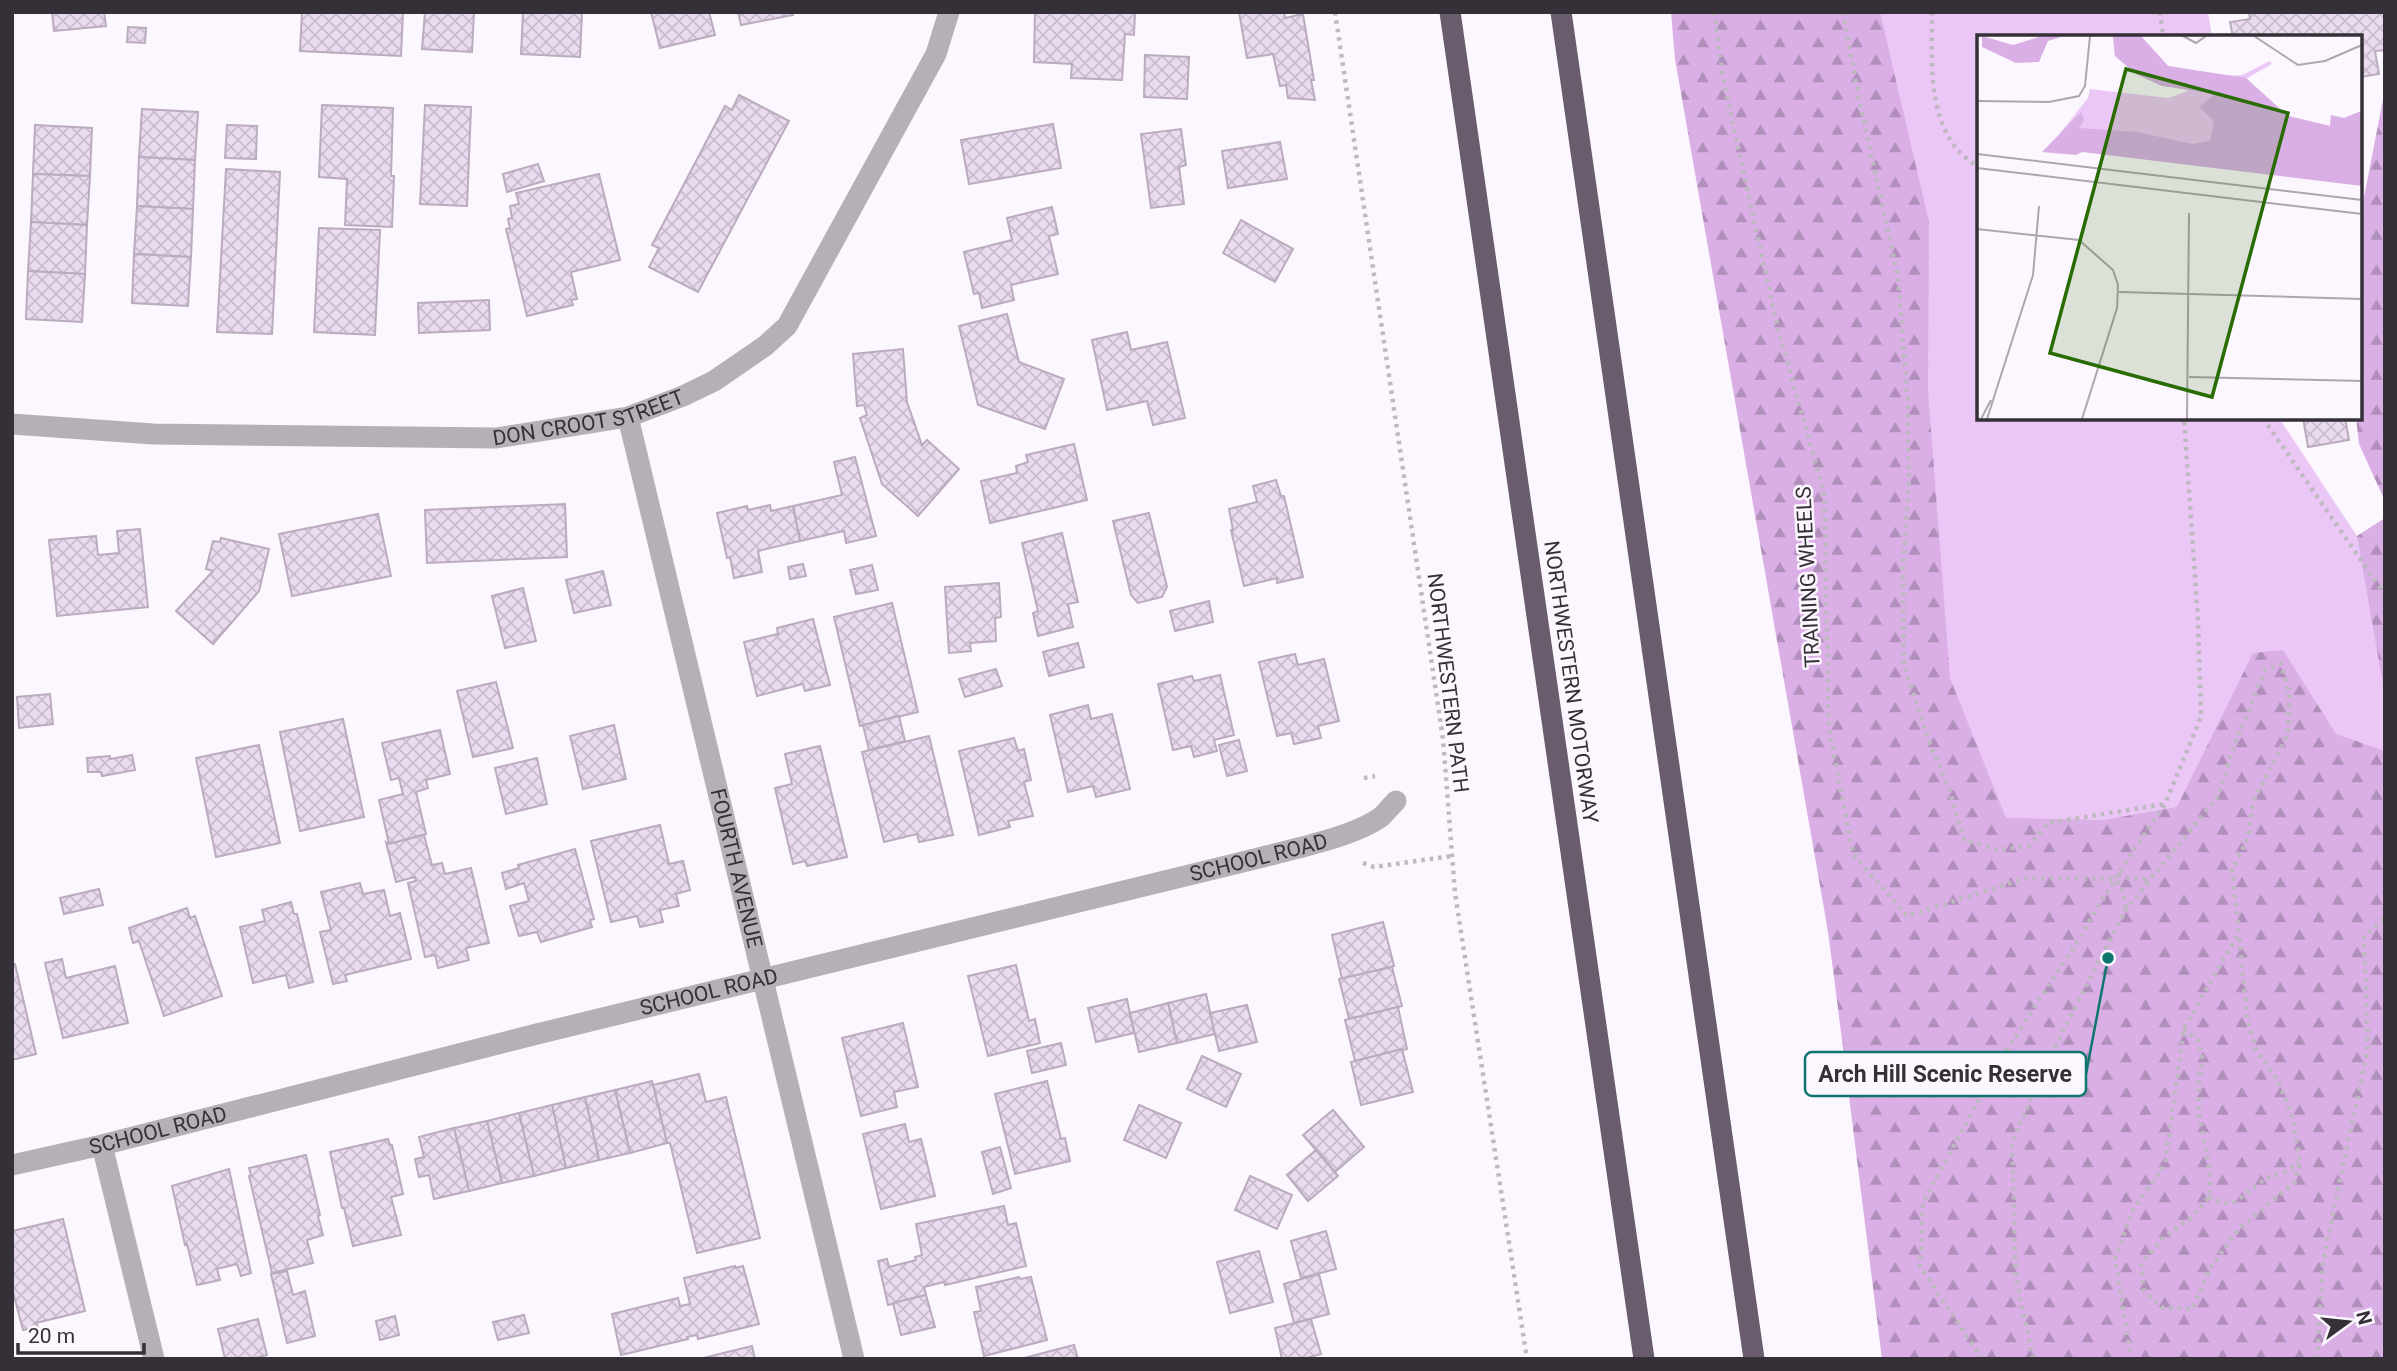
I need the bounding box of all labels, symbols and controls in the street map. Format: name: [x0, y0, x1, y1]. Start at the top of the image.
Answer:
inset map: [1977, 35, 2362, 420]
street label: DON CROOT STREET: [491, 385, 688, 450]
street label: TRAINING WHEELS: [1791, 486, 1825, 668]
street label: NORTHWESTERN MOTORWAY: [1539, 539, 1603, 825]
street label: NORTHWESTERN PATH: [1423, 572, 1473, 794]
street label: FOURTH AVENUE: [706, 786, 767, 950]
street label: SCHOOL ROAD: [1187, 829, 1330, 886]
street label: SCHOOL ROAD: [637, 964, 780, 1020]
callout: Arch Hill Scenic Reserve: [1805, 1052, 2086, 1096]
text: Arch Hill Scenic Reserve: [1818, 1061, 2072, 1088]
street label: SCHOOL ROAD: [87, 1102, 229, 1159]
north arrow: [2313, 1287, 2383, 1357]
text: N: [2351, 1308, 2377, 1327]
scale bar: [18, 1312, 144, 1356]
text: 20 m: [28, 1324, 75, 1348]

